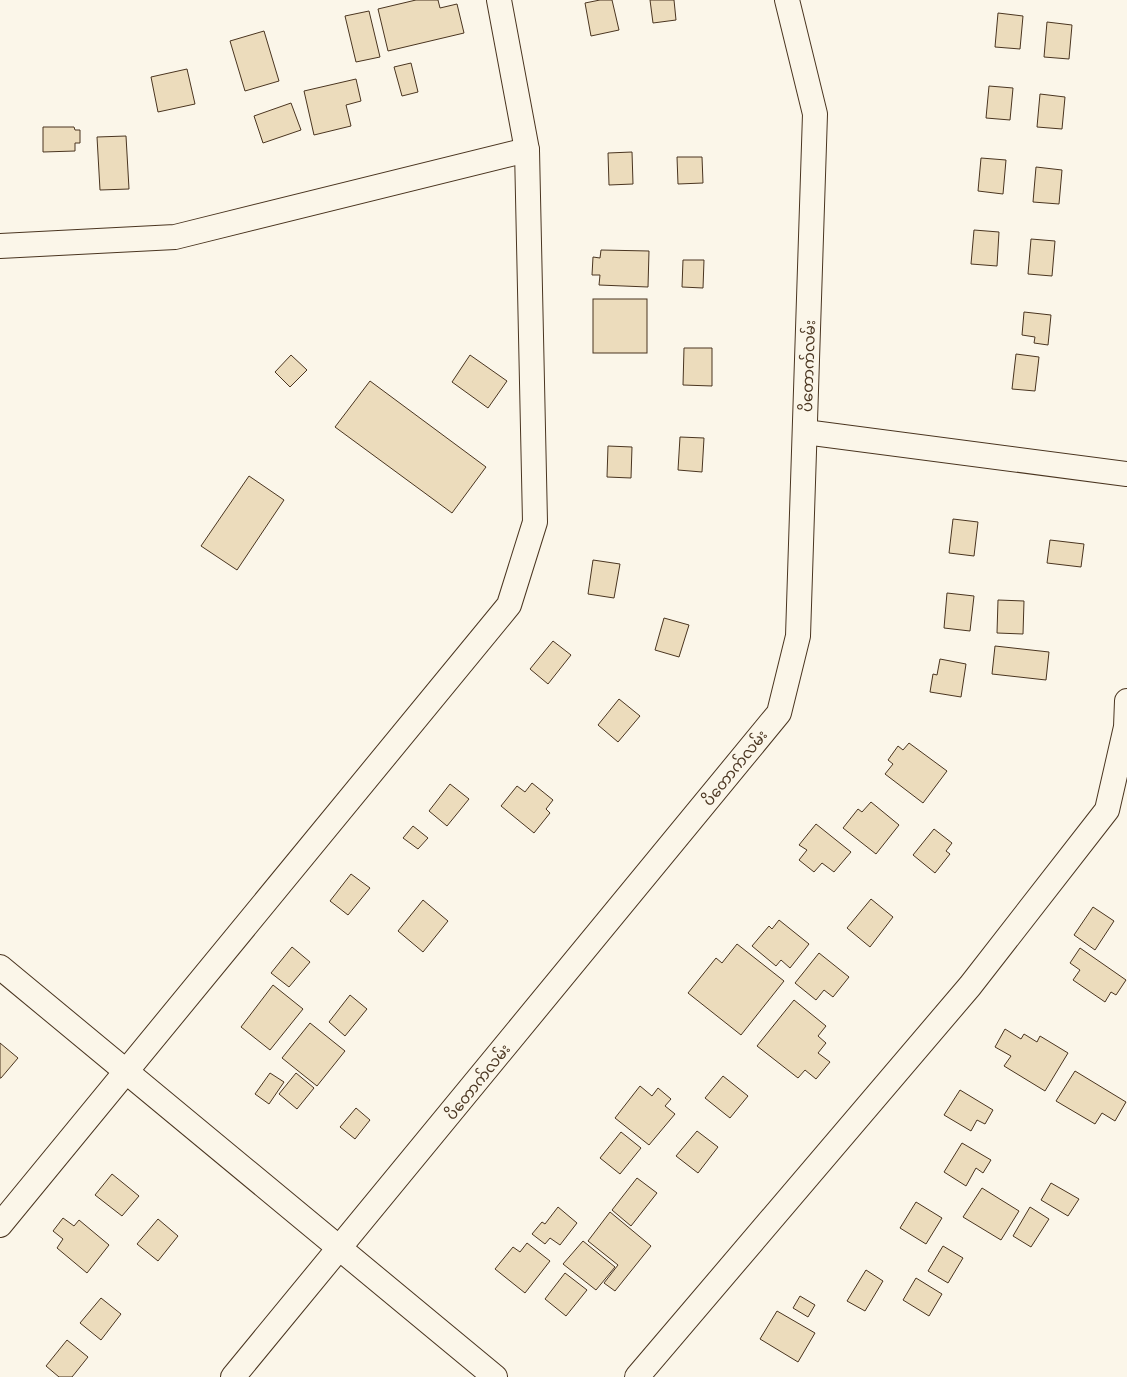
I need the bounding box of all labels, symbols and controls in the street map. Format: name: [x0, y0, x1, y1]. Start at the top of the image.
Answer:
street label: ပိတောက်လမ်း: [794, 320, 820, 412]
street label: ပိတောက်လမ်း: [696, 724, 772, 810]
street label: ပိတောက်လမ်း: [439, 1038, 515, 1124]

